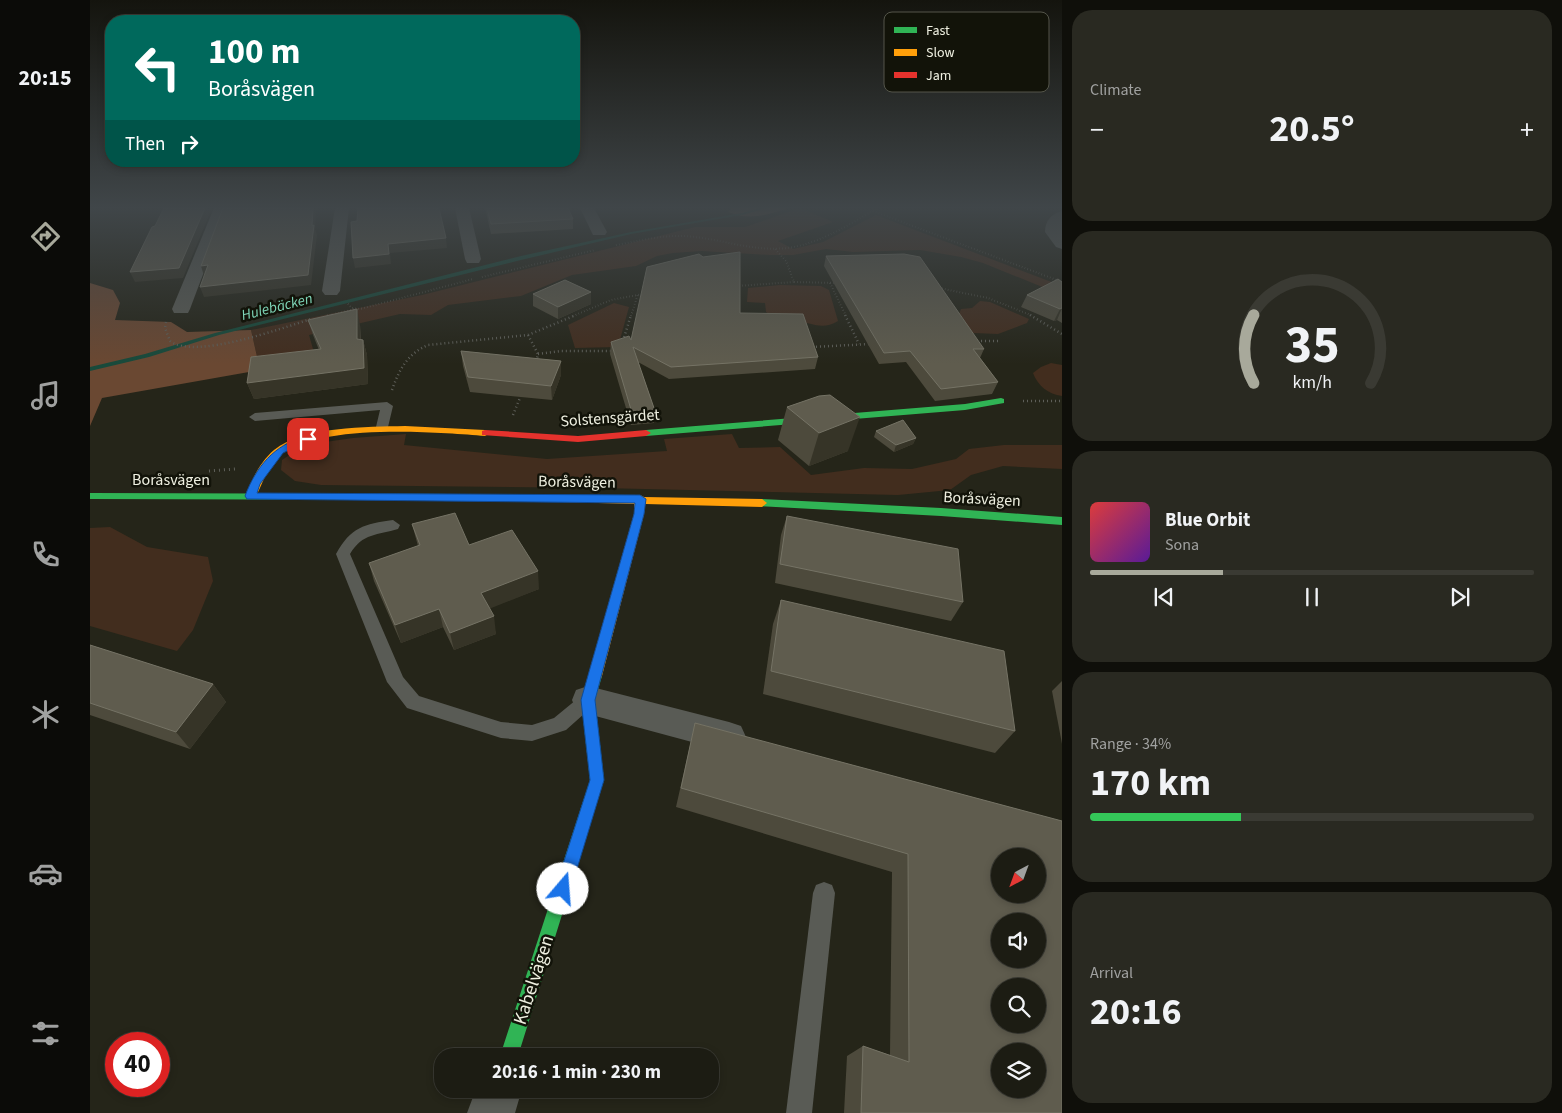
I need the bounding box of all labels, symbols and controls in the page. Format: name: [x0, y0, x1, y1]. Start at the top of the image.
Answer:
legend: [884, 12, 1049, 92]
text: Fast: [926, 21, 950, 41]
text: 100 m: [208, 27, 300, 77]
icon: left: [125, 35, 190, 100]
text: Slow: [926, 43, 955, 63]
text: 20:15: [18, 62, 72, 94]
text: Jam: [926, 66, 951, 86]
text: Boråsvägen: [208, 73, 315, 105]
text: Climate: [1090, 79, 1141, 101]
text: 20.5°: [1269, 102, 1355, 156]
text: −: [1090, 110, 1104, 150]
text: +: [1520, 110, 1534, 150]
icon: right: [175, 130, 203, 158]
text: Then: [125, 131, 165, 158]
icon: directions: [28, 219, 63, 254]
water label: Hulebäcken: [239, 288, 315, 326]
text: 35: [1285, 309, 1339, 383]
text: km/h: [1292, 370, 1332, 395]
icon: music: [28, 378, 63, 413]
street label: Solstensgärdet: [560, 404, 661, 432]
pin: [287, 418, 329, 460]
icon: arrive: [294, 425, 322, 453]
street label: Boråsvägen: [132, 469, 210, 491]
street label: Boråsvägen: [538, 470, 616, 494]
street label: Boråsvägen: [943, 486, 1021, 512]
text: Blue Orbit: [1165, 507, 1250, 534]
text: Sona: [1165, 534, 1199, 556]
icon: phone: [28, 537, 63, 572]
icon: previous: [1150, 583, 1178, 611]
icon: pause: [1298, 583, 1326, 611]
icon: next: [1446, 583, 1474, 611]
icon: climate: [28, 697, 63, 732]
text: Range · 34%: [1090, 733, 1171, 755]
text: 170 km: [1090, 756, 1211, 810]
north arrow: [991, 848, 1046, 902]
map controls: [991, 848, 1046, 1098]
icon: car: [28, 856, 63, 891]
position arrow: [536, 862, 588, 914]
button: sound: [991, 913, 1046, 968]
street label: Kabelvägen: [507, 932, 561, 1028]
text: Arrival: [1090, 962, 1133, 984]
button: search: [991, 978, 1046, 1033]
text: 20:16: [1090, 985, 1182, 1039]
icon: filters: [28, 1016, 63, 1051]
speed limit sign: 40: [105, 1032, 170, 1097]
button: layers: [991, 1043, 1046, 1098]
text: 20:16 · 1 min · 230 m: [492, 1059, 661, 1086]

